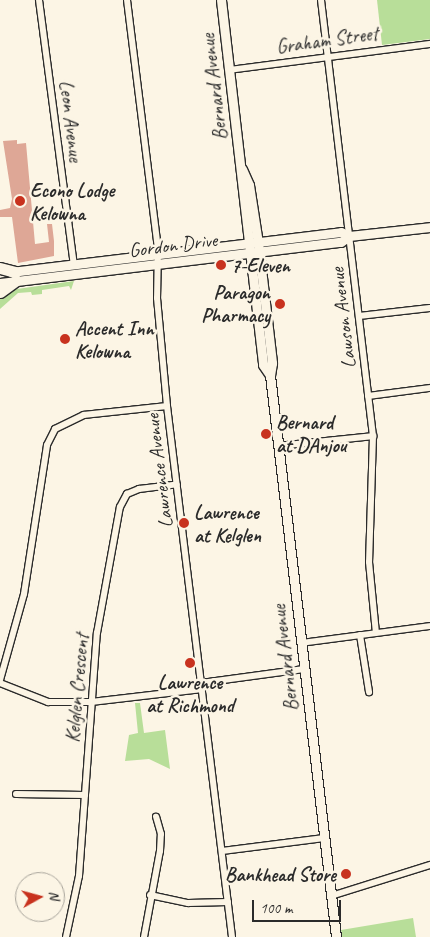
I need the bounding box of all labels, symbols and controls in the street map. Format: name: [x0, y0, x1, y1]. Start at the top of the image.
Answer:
street label: Graham Street: [275, 21, 379, 59]
street label: Bernard Avenue: [196, 32, 232, 142]
street label: Leon Avenue: [54, 79, 88, 163]
place label: Econo Lodge Kelowna: [30, 178, 114, 225]
marker: Econo Lodge Kelowna: [14, 195, 26, 207]
street label: Gordon Drive: [128, 228, 218, 262]
place label: 7-Eleven: [231, 253, 290, 277]
marker: 7-Eleven: [215, 259, 227, 271]
street label: Lawson Avenue: [325, 266, 361, 370]
place label: Paragon Pharmacy: [201, 280, 270, 327]
marker: Paragon Pharmacy: [274, 298, 286, 310]
place label: Accent Inn Kelowna: [75, 316, 153, 363]
marker: Accent Inn Kelowna: [59, 333, 71, 345]
place label: Bernard at DAnjou: [276, 410, 346, 457]
street label: Lawrence Avenue: [140, 413, 178, 529]
marker: Bernard at DAnjou: [260, 428, 272, 440]
place label: Lawrence at Kelglen: [194, 500, 261, 547]
marker: Lawrence at Kelglen: [178, 517, 190, 529]
street label: Bernard Avenue: [267, 603, 303, 713]
street label: Kelglen Crescent: [60, 632, 94, 744]
marker: Lawrence at Richmond: [184, 657, 196, 669]
place label: Lawrence at Richmond: [146, 671, 234, 718]
place label: Bankhead Store: [225, 862, 336, 886]
marker: Bankhead Store: [340, 868, 352, 880]
north arrow: [15, 872, 65, 922]
text: N: [45, 890, 63, 901]
scale bar: [255, 890, 344, 922]
text: 100 m: [260, 899, 292, 918]

